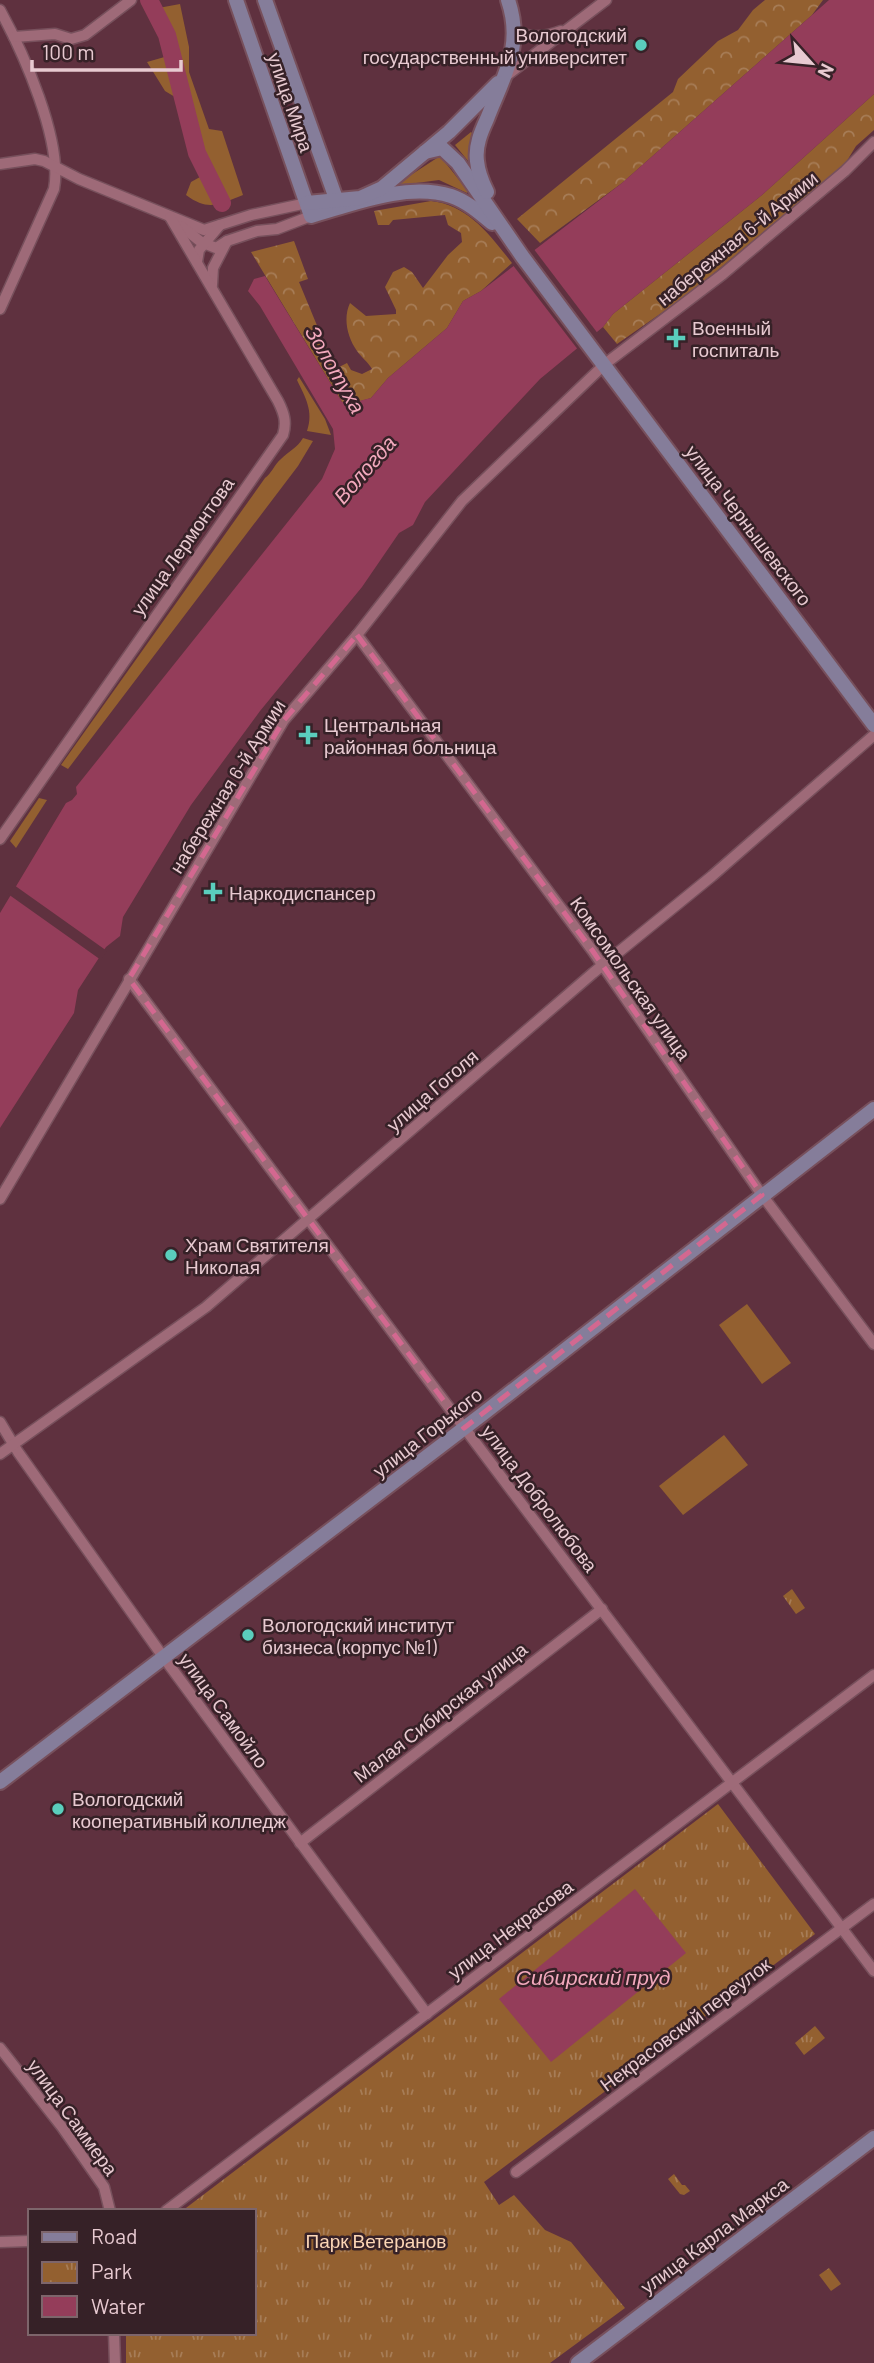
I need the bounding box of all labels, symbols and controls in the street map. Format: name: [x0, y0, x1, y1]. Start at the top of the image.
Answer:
place label: Вологодский государственный университет: [363, 23, 627, 68]
scale bar: [32, 28, 180, 72]
north arrow: [776, 28, 846, 98]
marker: Вологодский государственный университет: [633, 37, 649, 53]
text: 100 m: [42, 39, 95, 64]
street label: улица Мира: [263, 49, 319, 155]
text: N: [813, 60, 840, 82]
street label: набережная 6-й Армии: [652, 166, 822, 310]
place label: Военный госпиталь: [692, 316, 780, 361]
water label: Золотуха: [301, 321, 371, 417]
marker: Военный госпиталь: [666, 328, 686, 348]
water label: Вологда: [328, 430, 400, 508]
street label: улица Чернышевского: [681, 440, 817, 610]
street label: улица Лермонтова: [126, 472, 238, 619]
street label: набережная 6-й Армии: [164, 695, 290, 877]
place label: Центральная районная больница: [324, 713, 497, 758]
marker: Центральная районная больница: [298, 725, 318, 745]
place label: Наркодиспансер: [229, 881, 376, 904]
marker: Наркодиспансер: [203, 882, 223, 902]
street label: Комсомольская улица: [566, 892, 696, 1065]
street label: улица Гоголя: [382, 1044, 482, 1136]
place label: Храм Святителя Николая: [185, 1233, 329, 1278]
marker: Храм Святителя Николая: [163, 1247, 179, 1263]
street label: улица Горького: [368, 1382, 486, 1482]
street label: улица Добролюбова: [477, 1420, 603, 1577]
place label: Вологодский институт бизнеса (корпус №1): [262, 1613, 455, 1658]
marker: Вологодский институт бизнеса (корпус №1): [240, 1627, 256, 1643]
street label: Малая Сибирская улица: [349, 1637, 532, 1787]
street label: улица Самойло: [175, 1648, 273, 1772]
place label: Вологодский кооперативный колледж: [72, 1787, 286, 1832]
marker: Вологодский кооперативный колледж: [50, 1801, 66, 1817]
street label: улица Некрасова: [443, 1874, 577, 1983]
street label: Некрасовский переулок: [595, 1952, 775, 2096]
water label: Сибирский пруд: [516, 1964, 670, 1989]
street label: улица Саммера: [23, 2054, 123, 2180]
street label: улица Карла Маркса: [636, 2172, 793, 2298]
legend: [28, 2209, 256, 2335]
text: Road: [91, 2223, 137, 2248]
park label: Парк Ветеранов: [306, 2229, 446, 2252]
text: Park: [91, 2258, 132, 2283]
text: Water: [91, 2293, 146, 2318]

